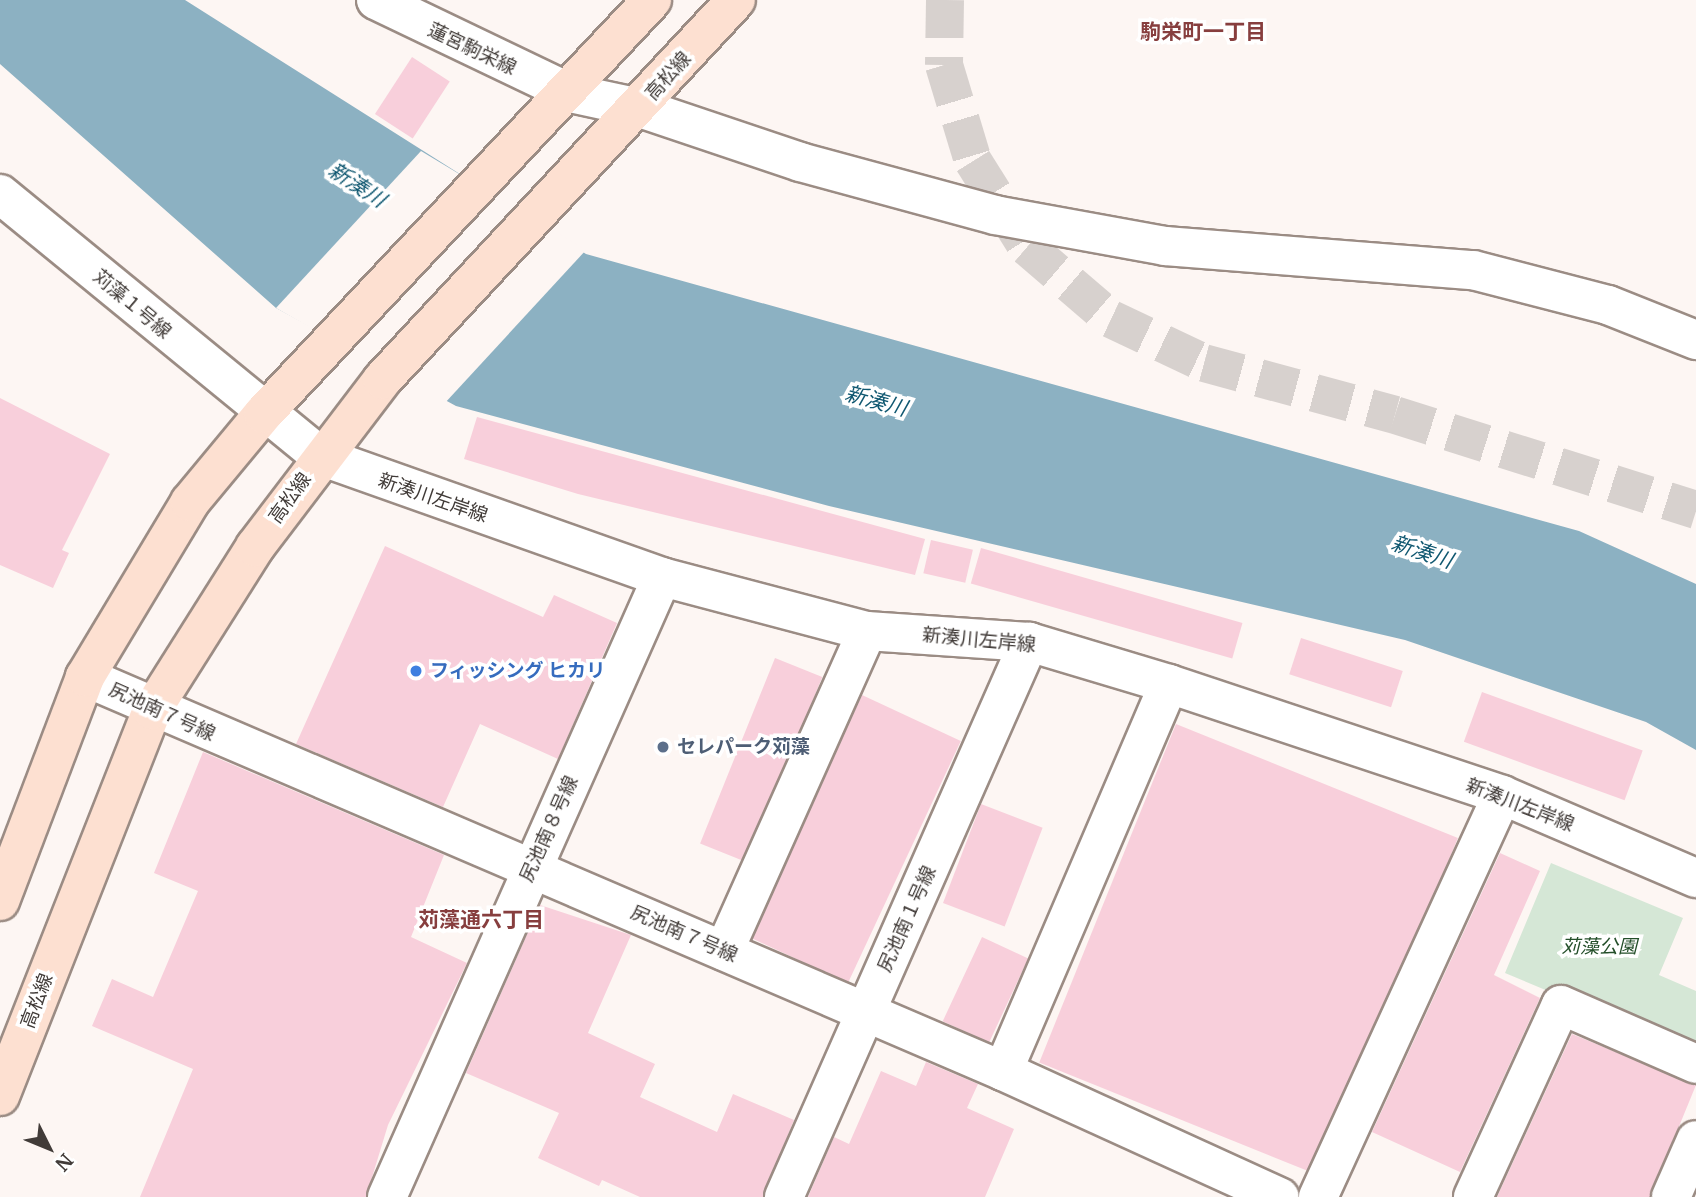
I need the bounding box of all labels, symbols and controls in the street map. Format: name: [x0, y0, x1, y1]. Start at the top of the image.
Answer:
street label: 蓮宮駒栄線: [424, 19, 520, 79]
district label: 駒栄町一丁目: [1140, 19, 1266, 45]
street label: 高松線: [640, 47, 696, 105]
water label: 新湊川: [324, 157, 390, 213]
street label: 苅藻１号線: [88, 265, 176, 343]
water label: 新湊川: [842, 381, 910, 421]
street label: 高松線: [264, 468, 316, 528]
street label: 新湊川左岸線: [375, 469, 491, 527]
water label: 新湊川: [1388, 530, 1456, 574]
street label: 新湊川左岸線: [921, 624, 1037, 656]
place label: フィッシング ヒカリ: [430, 660, 606, 682]
marker: フィッシング ヒカリ: [408, 663, 424, 679]
street label: 尻池南７号線: [105, 678, 219, 746]
place label: セレパーク苅藻: [677, 736, 810, 758]
marker: セレパーク苅藻: [655, 739, 671, 755]
street label: 尻池南８号線: [515, 772, 583, 886]
street label: 新湊川左岸線: [1463, 774, 1577, 836]
street label: 尻池南１号線: [873, 862, 941, 976]
street label: 尻池南７号線: [627, 901, 741, 967]
district label: 苅藻通六丁目: [418, 907, 544, 933]
park label: 苅藻公園: [1561, 936, 1637, 958]
street label: 高松線: [16, 970, 58, 1032]
north arrow: [14, 1113, 84, 1183]
text: N: [50, 1149, 78, 1176]

